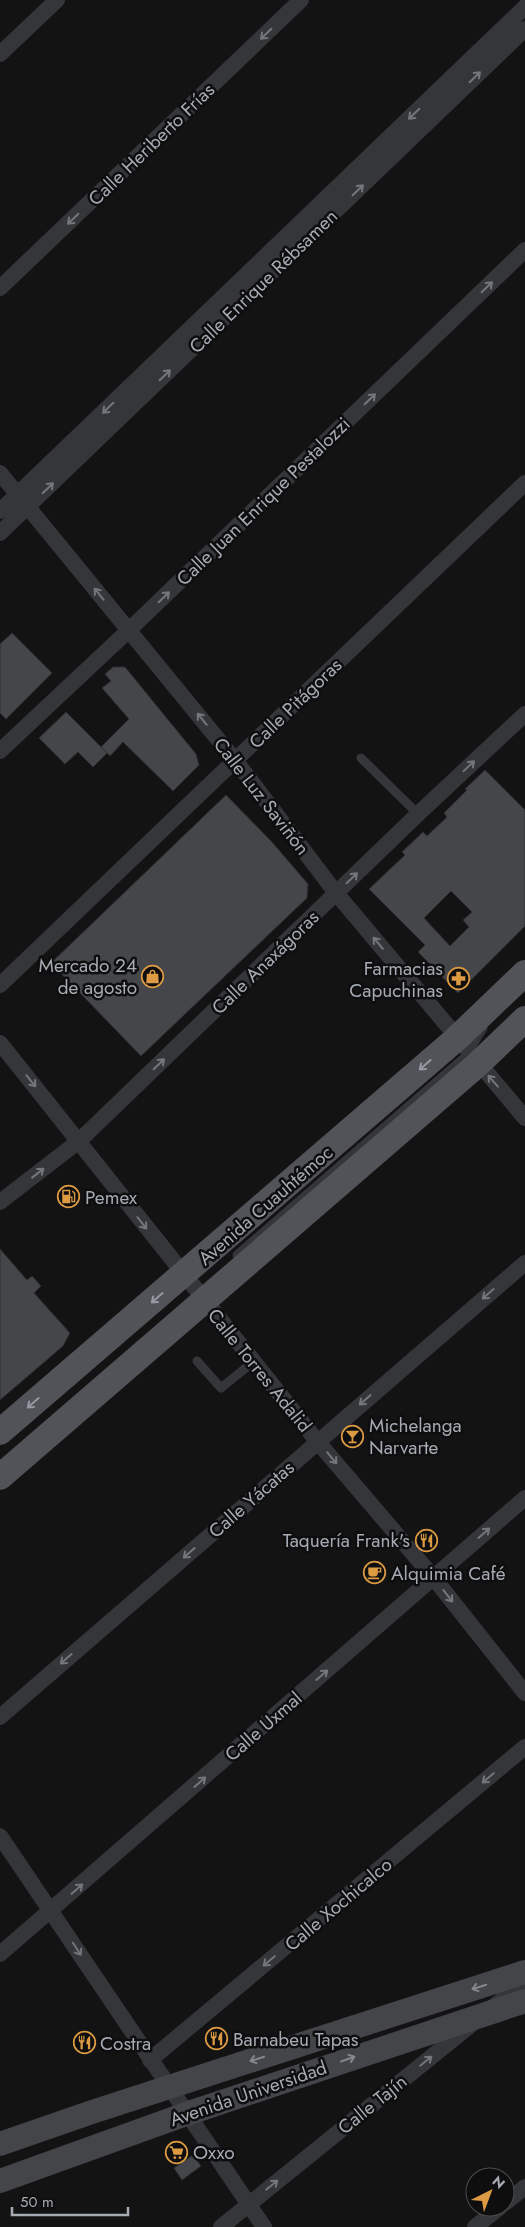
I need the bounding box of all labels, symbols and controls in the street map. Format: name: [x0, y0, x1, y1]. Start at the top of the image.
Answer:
one-way arrow: [260, 28, 272, 40]
one-way arrow: [469, 71, 482, 83]
street label: Calle Heriberto Frías: [82, 77, 221, 212]
one-way arrow: [408, 108, 420, 120]
one-way arrow: [352, 184, 364, 196]
street label: Calle Enrique Rébsamen: [183, 203, 344, 360]
one-way arrow: [66, 213, 79, 225]
one-way arrow: [481, 281, 493, 293]
one-way arrow: [159, 369, 172, 381]
one-way arrow: [363, 393, 376, 405]
one-way arrow: [101, 402, 114, 414]
street label: Calle Juan Enrique Pestalozzi: [170, 411, 356, 592]
one-way arrow: [42, 481, 54, 494]
one-way arrow: [93, 587, 104, 600]
one-way arrow: [158, 591, 171, 603]
street label: Calle Pitágoras: [243, 652, 348, 755]
one-way arrow: [196, 713, 207, 726]
street label: Calle Luz Saviñón: [207, 732, 316, 861]
one-way arrow: [463, 760, 476, 772]
one-way arrow: [345, 872, 358, 884]
street label: Calle Anaxágoras: [206, 904, 325, 1021]
one-way arrow: [372, 937, 383, 950]
place label: Mercado 24 de agosto: [39, 952, 137, 1001]
place label: Farmacias Capuchinas: [349, 955, 443, 1004]
shop icon: Mercado 24 de agosto: [141, 964, 165, 988]
pharmacy icon: Farmacias Capuchinas: [447, 967, 471, 991]
one-way arrow: [153, 1058, 165, 1070]
one-way arrow: [419, 1060, 432, 1071]
one-way arrow: [25, 1074, 36, 1087]
one-way arrow: [488, 1075, 499, 1088]
street label: Avenida Cuauhtémoc: [192, 1139, 339, 1272]
one-way arrow: [32, 1167, 45, 1178]
place label: Pemex: [85, 1184, 137, 1211]
fuel station icon: Pemex: [57, 1185, 81, 1209]
one-way arrow: [137, 1216, 148, 1229]
one-way arrow: [482, 1289, 495, 1300]
one-way arrow: [150, 1292, 163, 1303]
street label: Calle Torres Adalid: [201, 1303, 318, 1438]
one-way arrow: [358, 1395, 371, 1406]
one-way arrow: [27, 1398, 40, 1409]
place label: Michelanga Narvarte: [369, 1412, 462, 1461]
bar icon: Michelanga Narvarte: [341, 1424, 365, 1448]
one-way arrow: [326, 1452, 337, 1465]
street label: Calle Yácatas: [203, 1454, 300, 1544]
place label: Taquería Frank's: [283, 1527, 410, 1554]
restaurant icon: Taquería Frank's: [414, 1528, 438, 1552]
one-way arrow: [477, 1528, 490, 1539]
one-way arrow: [183, 1547, 196, 1558]
place label: Alquimia Café: [391, 1560, 506, 1587]
cafe icon: Alquimia Café: [363, 1561, 387, 1585]
one-way arrow: [442, 1589, 453, 1602]
one-way arrow: [60, 1653, 73, 1665]
one-way arrow: [315, 1669, 328, 1681]
street label: Calle Uxmal: [219, 1685, 308, 1768]
one-way arrow: [481, 1773, 494, 1784]
one-way arrow: [193, 1776, 206, 1788]
street label: Calle Xochicalco: [279, 1851, 398, 1957]
one-way arrow: [71, 1883, 84, 1895]
one-way arrow: [72, 1941, 82, 1955]
one-way arrow: [263, 1955, 276, 1966]
one-way arrow: [471, 1983, 487, 1992]
place label: Barnabeu Tapas: [233, 2026, 359, 2053]
restaurant icon: Barnabeu Tapas: [205, 2027, 229, 2051]
place label: Costra: [100, 2030, 151, 2057]
restaurant icon: Costra: [72, 2031, 96, 2055]
street label: Avenida Universidad: [166, 2054, 330, 2133]
one-way arrow: [250, 2054, 266, 2064]
one-way arrow: [340, 2054, 356, 2063]
one-way arrow: [419, 2056, 432, 2067]
street label: Calle Tajín: [332, 2068, 413, 2141]
place label: Oxxo: [193, 2139, 235, 2166]
supermarket icon: Oxxo: [165, 2140, 189, 2164]
north arrow: [465, 2167, 515, 2217]
text: N: [488, 2171, 510, 2193]
one-way arrow: [265, 2179, 278, 2190]
scale bar: [12, 2184, 129, 2216]
text: 50 m: [20, 2191, 54, 2213]

